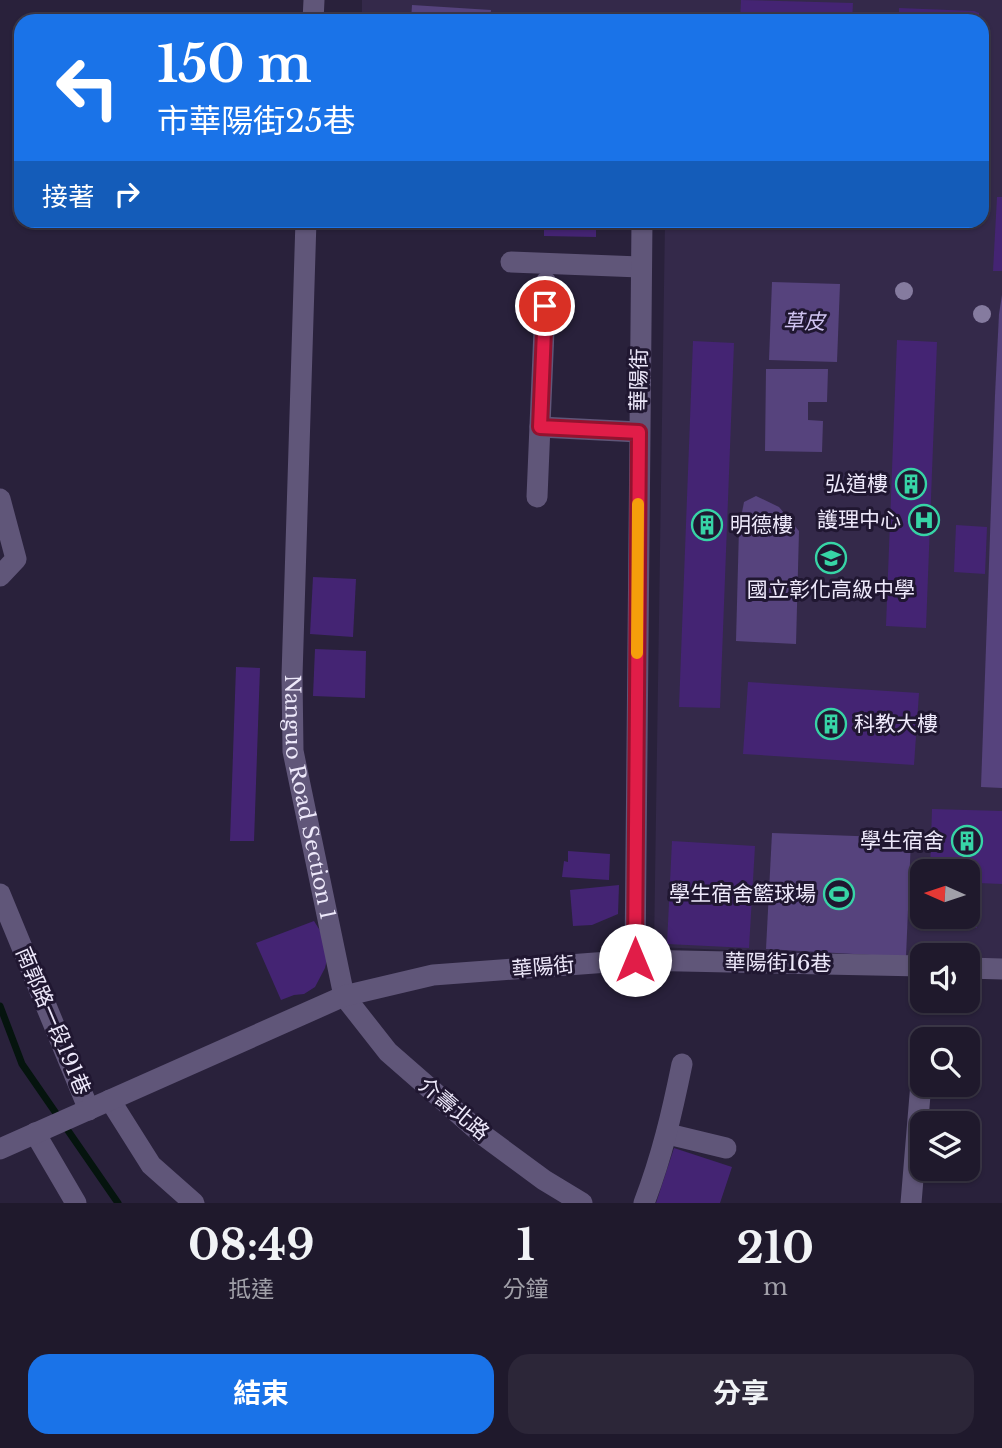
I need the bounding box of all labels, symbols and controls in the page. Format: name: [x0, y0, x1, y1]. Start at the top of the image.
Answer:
text: 150 m: [157, 34, 312, 95]
icon: left: [42, 42, 133, 133]
text: 市華陽街25巷: [157, 101, 355, 141]
icon: right: [108, 175, 146, 213]
text: 接著: [42, 181, 94, 213]
pin: [515, 276, 575, 336]
icon: arrive: [526, 287, 564, 325]
park label: 草皮: [783, 309, 828, 335]
street label: 華陽街: [625, 348, 653, 412]
building icon: 弘道樓: [894, 467, 928, 501]
place label: 弘道樓: [825, 471, 888, 497]
hospital icon: 護理中心: [907, 503, 941, 537]
place label: 護理中心: [817, 507, 901, 533]
building icon: 明德樓: [690, 508, 724, 542]
place label: 明德樓: [730, 512, 793, 538]
school or university icon: 國立彰化高級中學: [814, 541, 848, 575]
place label: 國立彰化高級中學: [747, 577, 915, 603]
street label: Nanguo Road Section 1: [279, 674, 341, 922]
building icon: 科教大樓: [814, 707, 848, 741]
place label: 科教大樓: [854, 711, 938, 737]
building icon: 學生宿舍: [950, 824, 984, 858]
place label: 學生宿舍: [860, 828, 944, 854]
north arrow: [910, 859, 980, 929]
map controls: [910, 859, 980, 1181]
sports icon: 學生宿舍籃球場: [822, 877, 856, 911]
place label: 學生宿舍籃球場: [669, 881, 816, 907]
position arrow: [598, 923, 672, 997]
street label: 南郭路一段191巷: [10, 943, 96, 1099]
button: sound: [910, 943, 980, 1013]
street label: 華陽街16巷: [724, 949, 832, 977]
street label: 華陽街: [510, 951, 576, 983]
button: search: [910, 1027, 980, 1097]
street label: 介壽北路: [413, 1072, 495, 1146]
button: layers: [910, 1111, 980, 1181]
text: 08:49: [188, 1219, 315, 1271]
text: 1: [516, 1219, 535, 1271]
text: 210: [737, 1222, 814, 1274]
text: m: [763, 1273, 788, 1301]
text: 抵達: [228, 1275, 274, 1303]
text: 分鐘: [503, 1275, 549, 1303]
button: 結束: [28, 1354, 494, 1434]
button: 分享: [508, 1354, 974, 1434]

